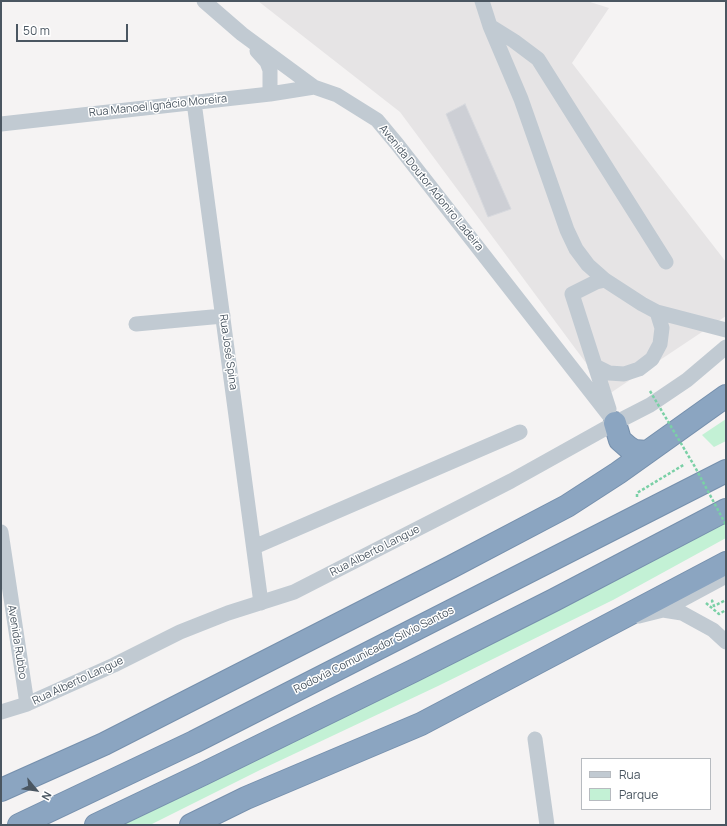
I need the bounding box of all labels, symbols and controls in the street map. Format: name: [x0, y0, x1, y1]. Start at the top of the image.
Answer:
scale bar: [18, 16, 130, 42]
text: 50 m: [23, 22, 50, 39]
street label: Rua Manoel Ignácio Moreira: [88, 92, 228, 120]
street label: Avenida Doutor Adoniro Ladeira: [376, 122, 486, 254]
street label: Rua José Spina: [216, 313, 240, 391]
street label: Rua Alberto Langue: [328, 523, 422, 579]
street label: Avenida Rubbo: [5, 604, 29, 680]
street label: Rodovia Comunicador Silvio Santos: [292, 604, 456, 696]
street label: Rua Alberto Langue: [30, 654, 126, 708]
legend: [581, 758, 711, 810]
text: Rua: [619, 766, 640, 783]
north arrow: [16, 770, 56, 810]
text: Parque: [619, 786, 658, 803]
text: N: [38, 789, 55, 803]

